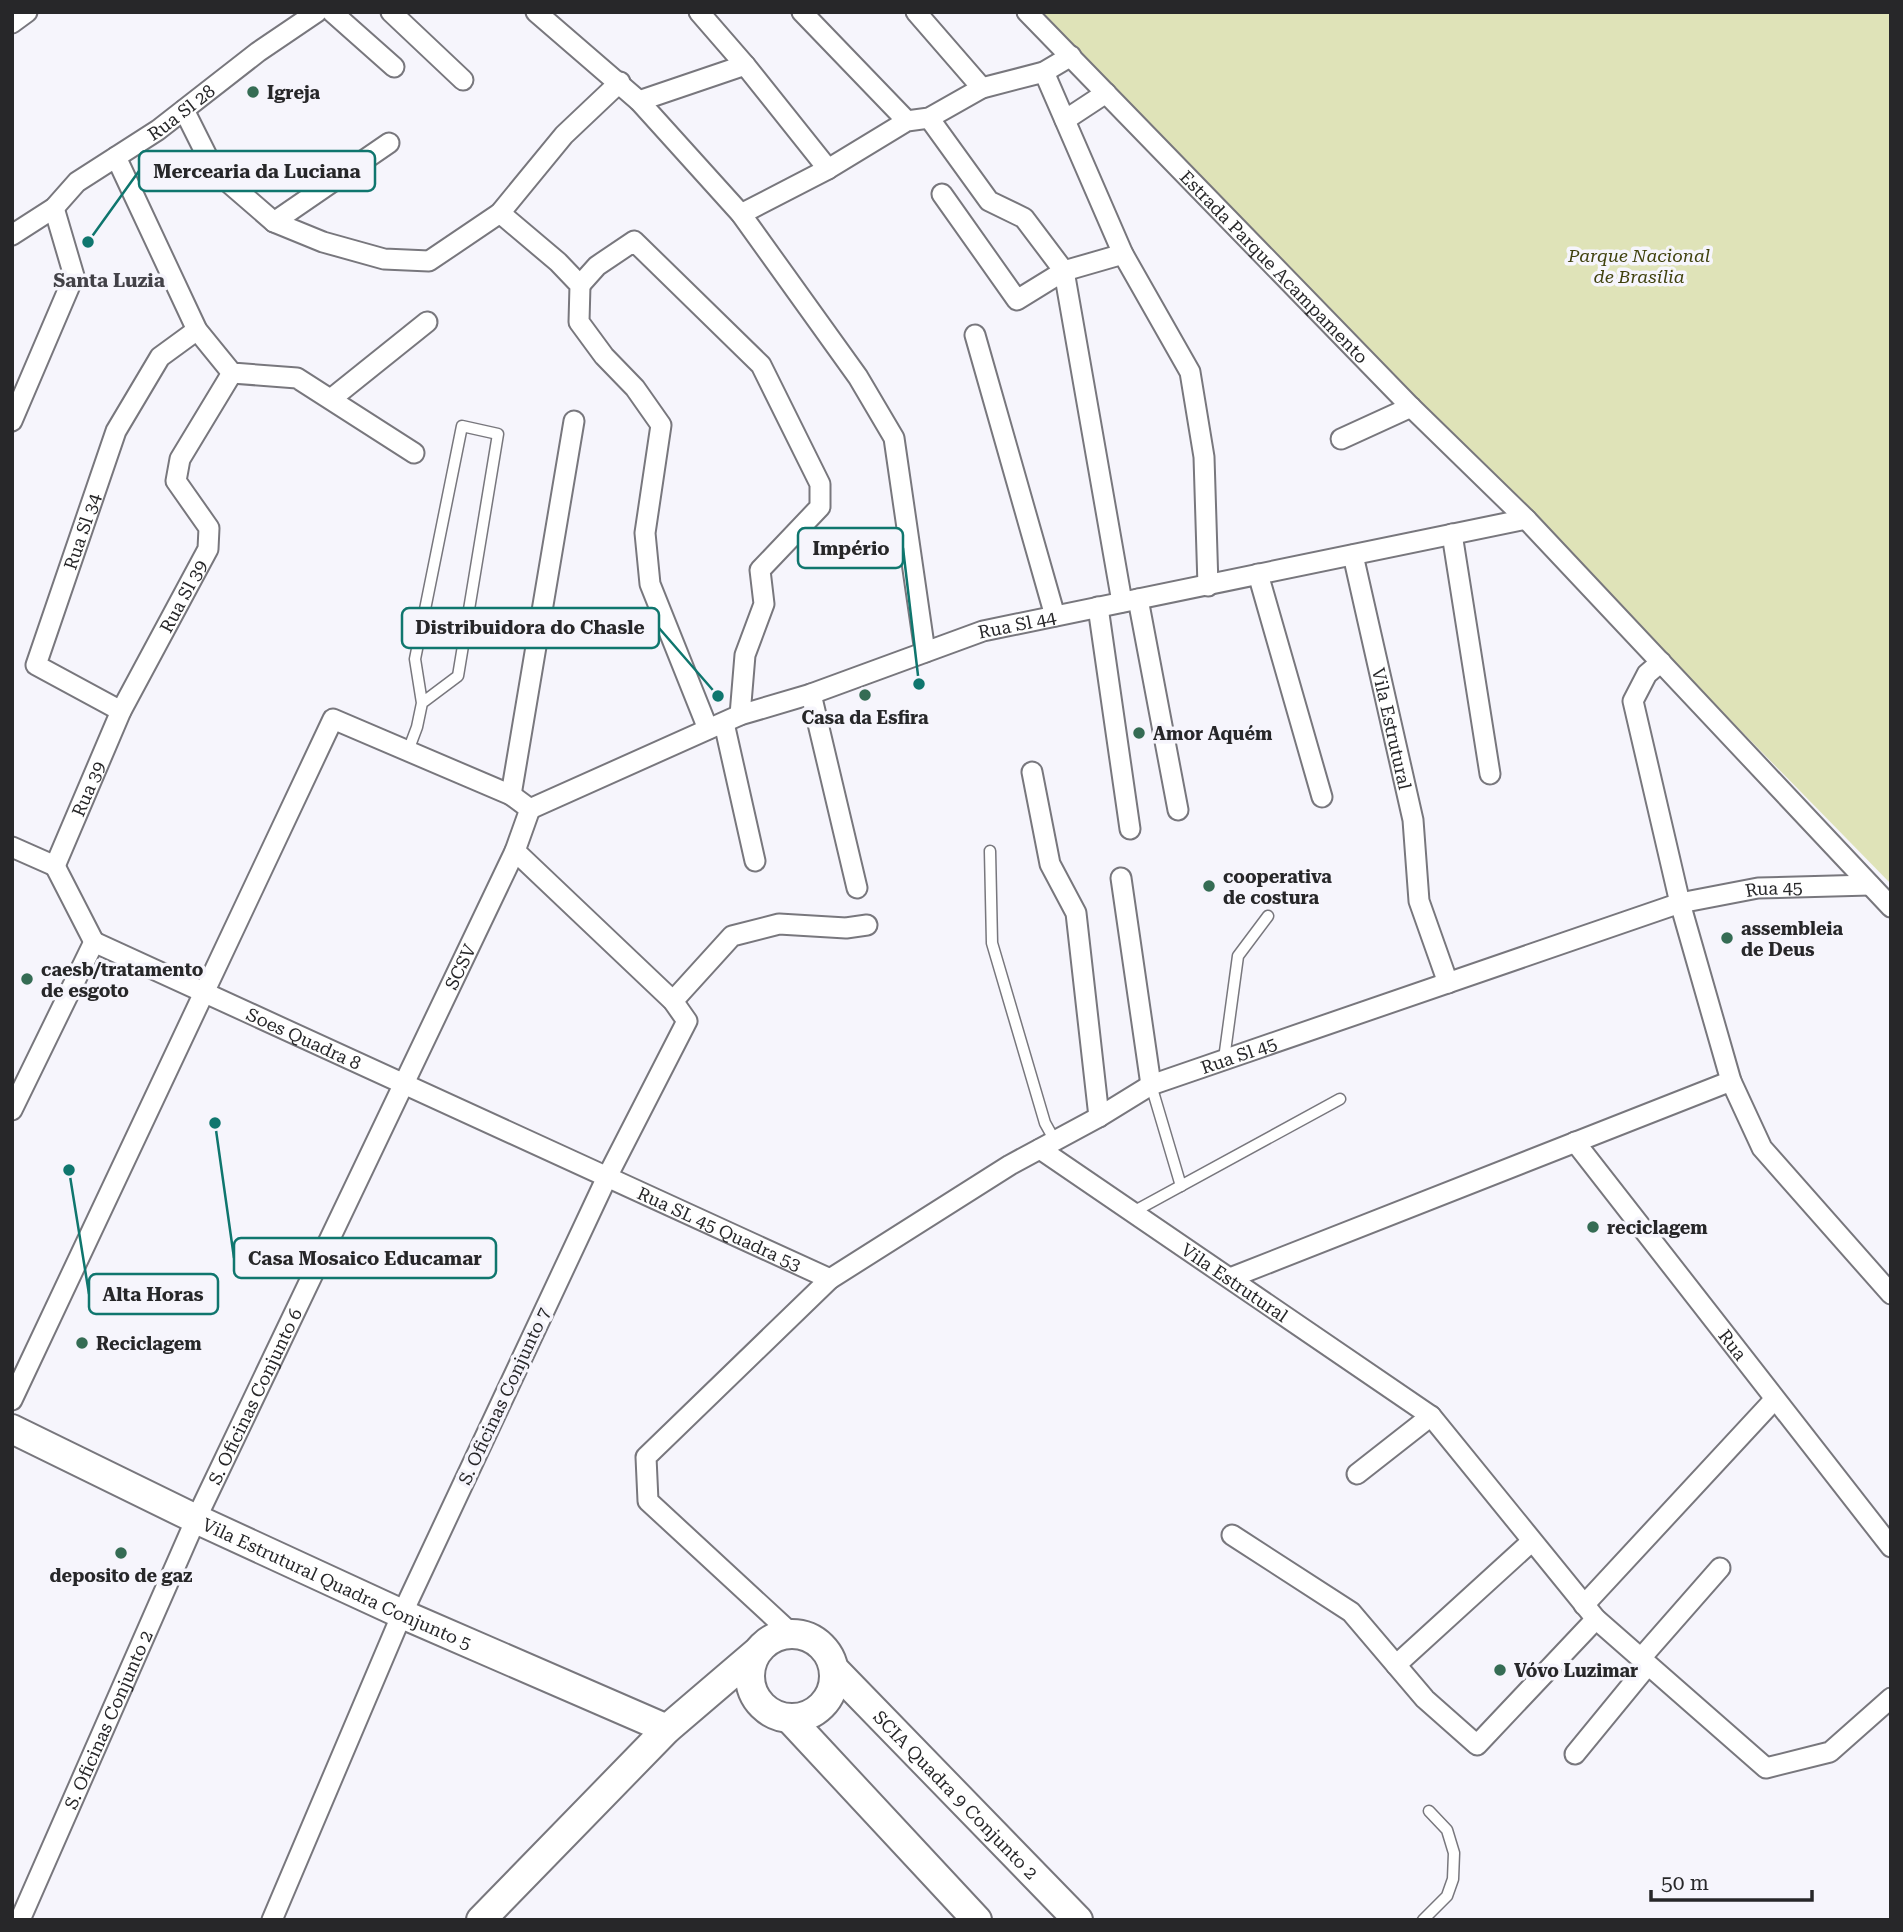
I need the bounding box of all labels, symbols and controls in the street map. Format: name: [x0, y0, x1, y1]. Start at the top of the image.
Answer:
street label: Rua Sl 28: [143, 79, 219, 145]
place label: Igreja: [267, 82, 321, 103]
marker: Igreja: [245, 84, 261, 100]
callout: Mercearia da Luciana: [139, 151, 375, 191]
text: Mercearia da Luciana: [153, 160, 361, 183]
street label: Estrada Parque Acampamento: [1176, 166, 1373, 367]
park label: Parque Nacional de Brasília: [1567, 245, 1710, 287]
district label: Santa Luzia: [53, 269, 165, 292]
street label: Rua Sl 34: [59, 490, 104, 572]
callout: Império: [798, 528, 903, 568]
text: Império: [812, 537, 890, 560]
street label: Rua Sl 39: [155, 556, 211, 636]
street label: Rua Sl 44: [976, 606, 1058, 642]
callout: Distribuidora do Chasle: [402, 608, 659, 648]
text: Distribuidora do Chasle: [415, 616, 645, 639]
street label: Vila Estrutural: [1368, 666, 1416, 792]
marker: Casa da Esfira: [857, 687, 873, 703]
place label: Casa da Esfira: [801, 707, 929, 728]
place label: Amor Aquém: [1153, 723, 1273, 744]
marker: Amor Aquém: [1131, 725, 1147, 741]
street label: Rua 39: [67, 758, 109, 819]
place label: cooperativa de costura: [1223, 866, 1332, 908]
street label: Rua 45: [1743, 876, 1803, 901]
marker: cooperativa de costura: [1201, 878, 1217, 894]
place label: assembleia de Deus: [1741, 918, 1844, 960]
marker: assembleia de Deus: [1719, 930, 1735, 946]
street label: SCSV: [440, 940, 480, 993]
place label: caesb/tratamento de esgoto: [41, 959, 204, 1001]
marker: caesb/tratamento de esgoto: [19, 971, 35, 987]
street label: Soes Quadra 8: [243, 1003, 365, 1073]
street label: Rua Sl 45: [1198, 1032, 1280, 1078]
street label: Rua SL 45 Quadra 53: [634, 1182, 805, 1275]
place label: reciclagem: [1607, 1217, 1708, 1238]
marker: reciclagem: [1585, 1219, 1601, 1235]
callout: Casa Mosaico Educamar: [234, 1238, 496, 1278]
street label: Vila Estrutural: [1178, 1238, 1293, 1326]
text: Casa Mosaico Educamar: [248, 1247, 482, 1270]
callout: Alta Horas: [89, 1274, 218, 1314]
text: Alta Horas: [102, 1283, 204, 1306]
street label: S. Oficinas Conjunto 7: [454, 1304, 554, 1488]
street label: S. Oficinas Conjunto 6: [204, 1305, 306, 1488]
street label: Rua: [1715, 1325, 1752, 1364]
place label: Reciclagem: [96, 1333, 202, 1354]
marker: Reciclagem: [74, 1335, 90, 1351]
street label: Vila Estrutural Quadra Conjunto 5: [199, 1513, 475, 1653]
marker: deposito de gaz: [113, 1545, 129, 1561]
place label: deposito de gaz: [50, 1565, 192, 1586]
street label: S. Oficinas Conjunto 2: [60, 1627, 156, 1812]
place label: Vóvo Luzimar: [1514, 1660, 1638, 1681]
marker: Vóvo Luzimar: [1492, 1662, 1508, 1678]
street label: SCIA Quadra 9 Conjunto 2: [869, 1706, 1043, 1883]
scale bar: [1651, 1858, 1812, 1902]
text: 50 m: [1661, 1871, 1709, 1895]

